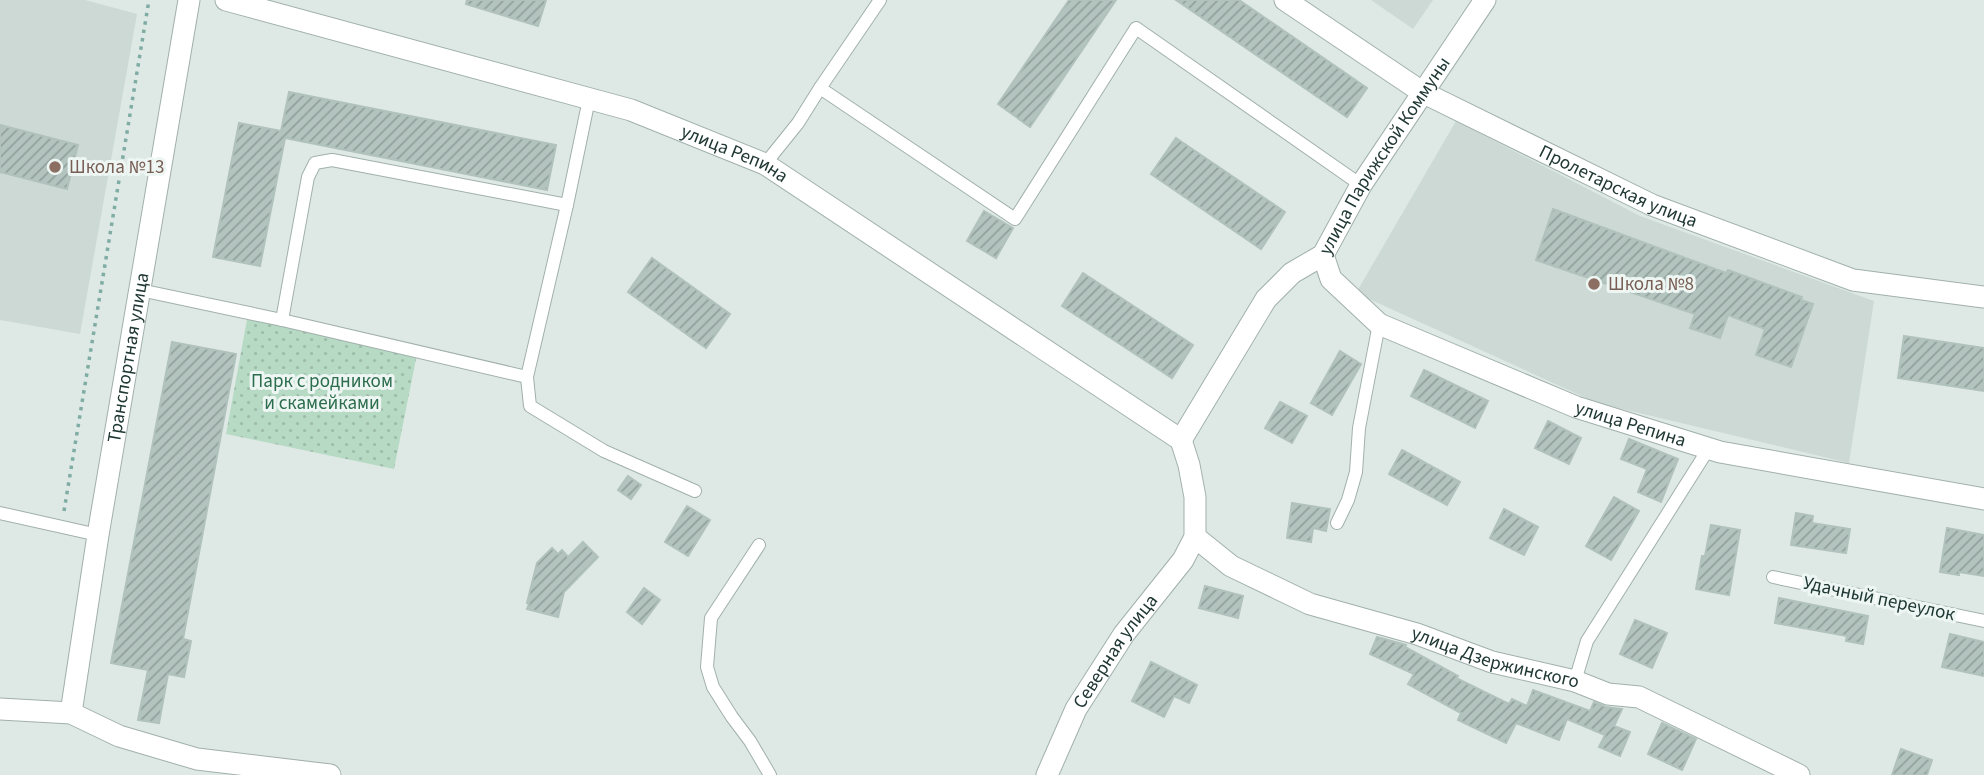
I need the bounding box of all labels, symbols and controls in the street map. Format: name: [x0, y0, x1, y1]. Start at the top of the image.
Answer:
street label: улица Парижской Коммуны: [1312, 51, 1457, 260]
street label: улица Репина: [677, 118, 794, 189]
street label: Пролетарская улица: [1535, 138, 1701, 234]
place label: Школа №13: [69, 154, 164, 181]
marker: Школа №13: [47, 159, 63, 175]
street label: Транспортная улица: [100, 271, 156, 445]
place label: Школа №8: [1608, 271, 1694, 298]
marker: Школа №8: [1586, 276, 1602, 292]
park label: Парк с родником и скамейками: [251, 368, 393, 417]
street label: улица Репина: [1572, 394, 1689, 454]
street label: Удачный переулок: [1801, 570, 1958, 628]
street label: Северная улица: [1066, 588, 1164, 714]
street label: улица Дзержинского: [1408, 620, 1582, 695]

